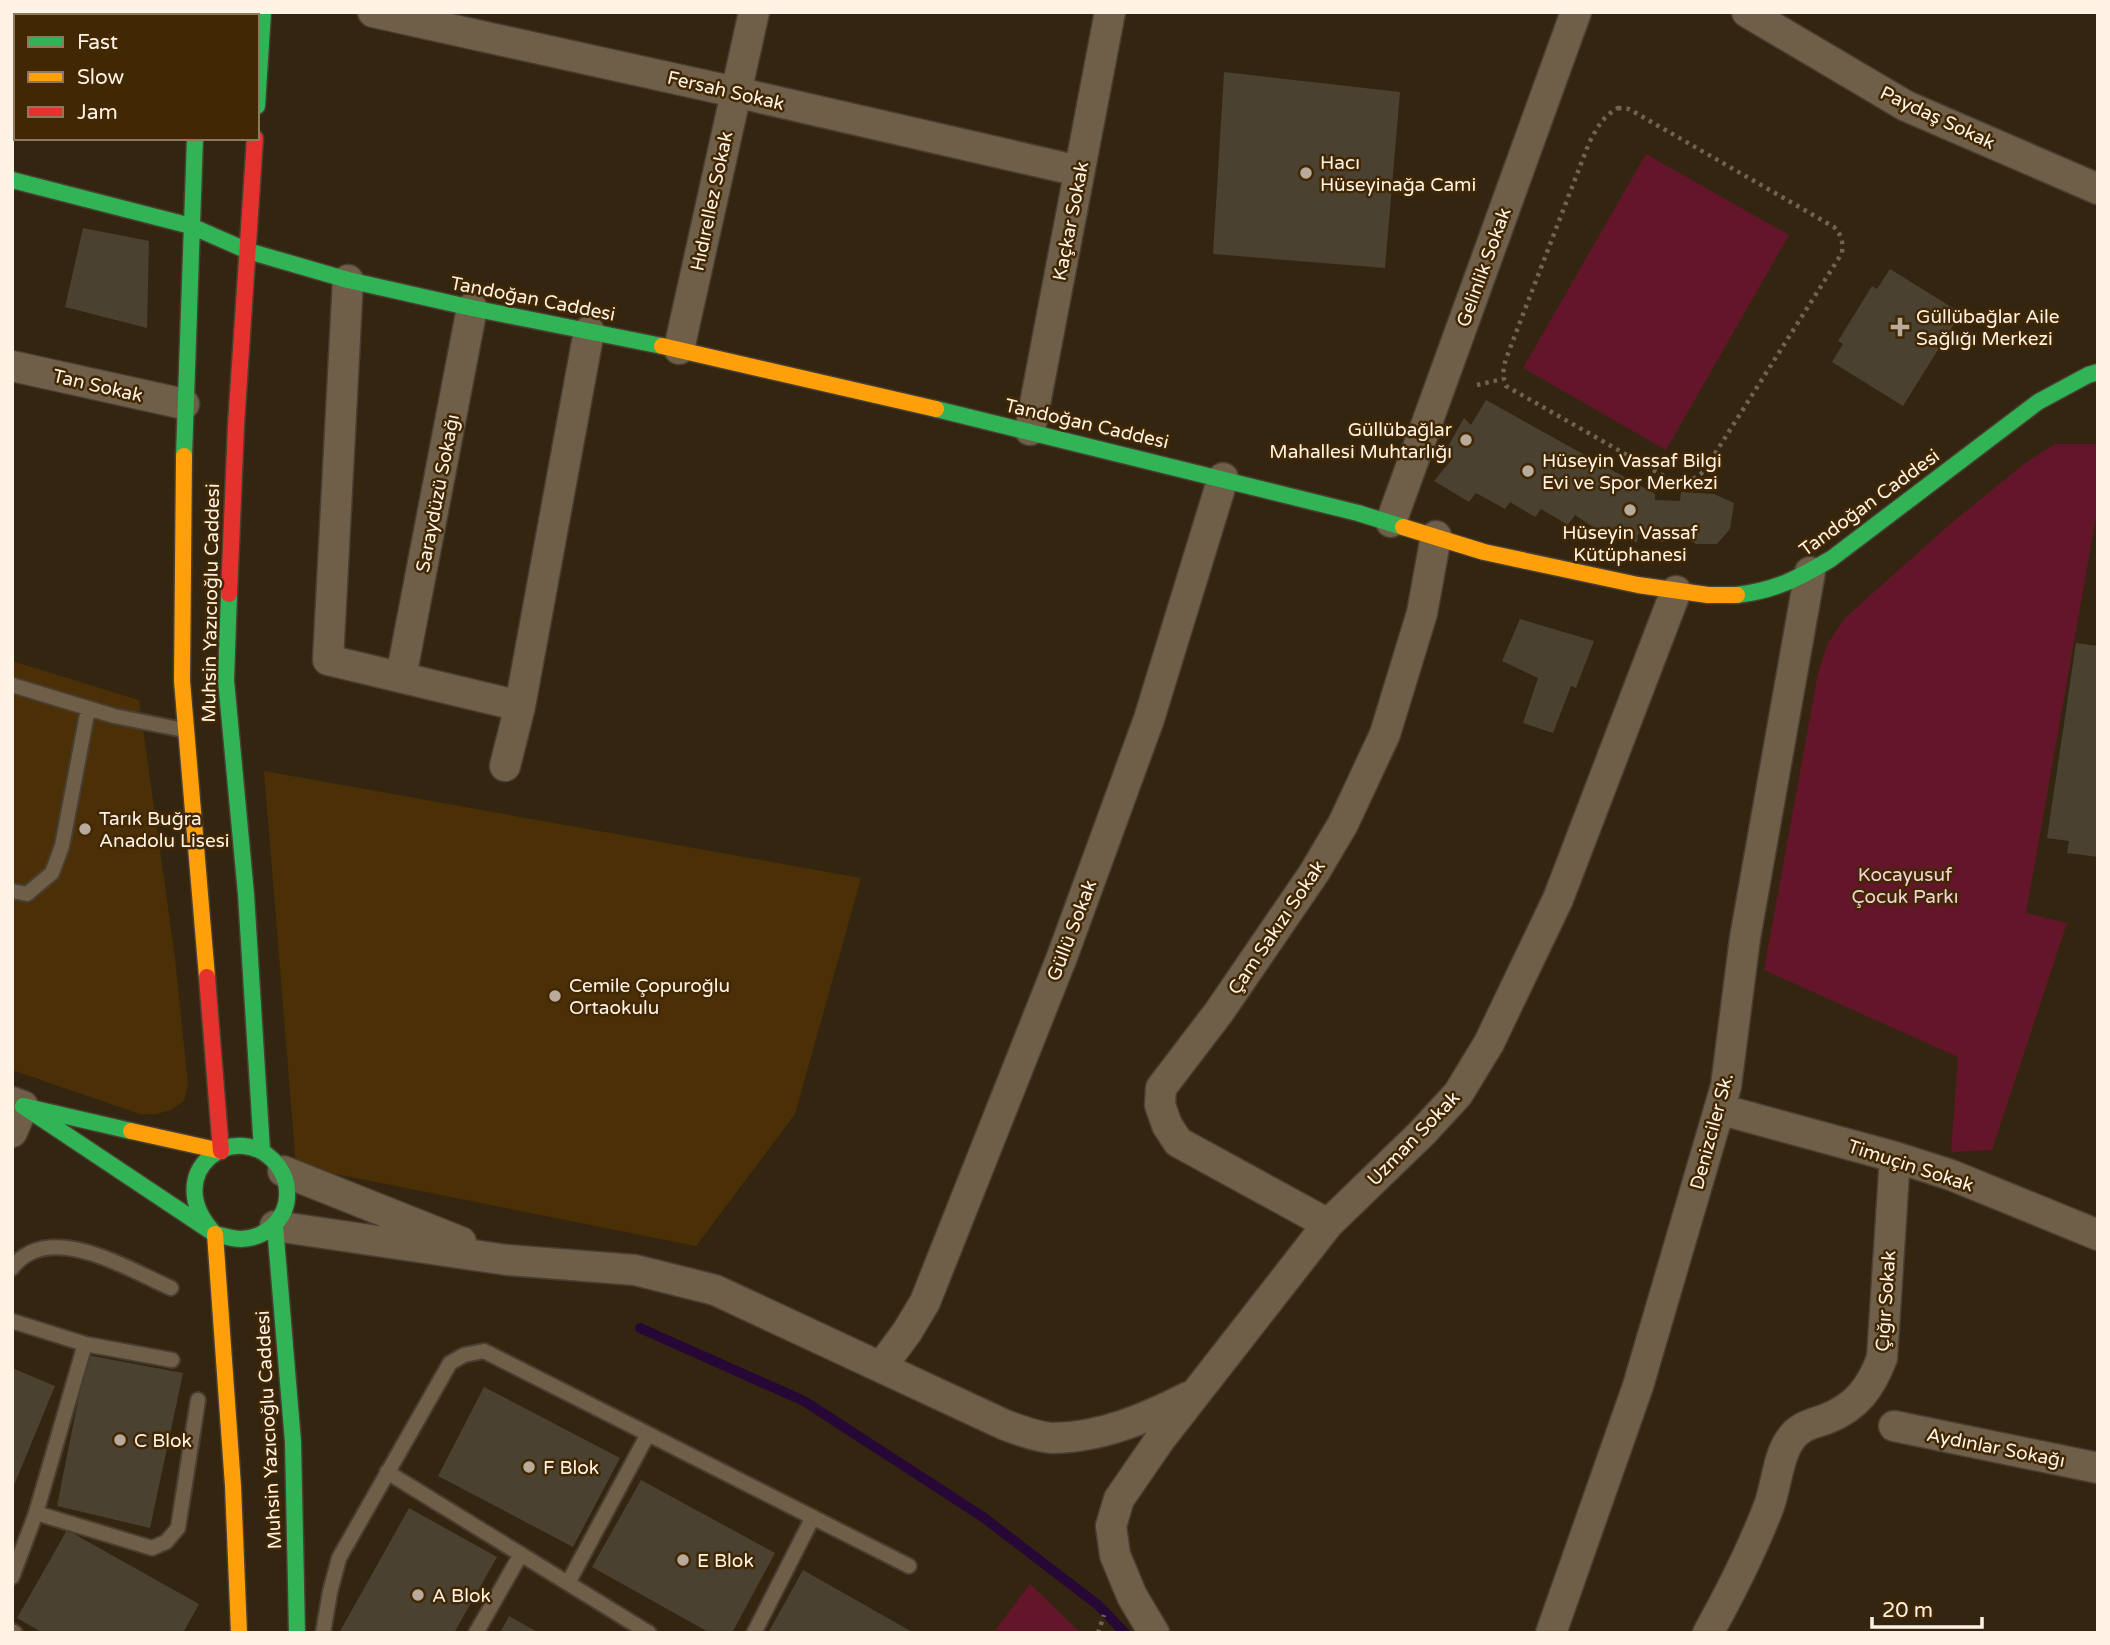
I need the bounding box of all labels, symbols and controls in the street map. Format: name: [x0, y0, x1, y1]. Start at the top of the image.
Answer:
legend: [14, 14, 259, 140]
text: Fast: [77, 30, 118, 55]
text: Slow: [77, 65, 125, 90]
street label: Fersah Sokak: [665, 67, 787, 115]
street label: Paydaş Sokak: [1877, 82, 1998, 154]
text: Jam: [77, 100, 118, 125]
street label: Hıdırellez Sokak: [686, 129, 738, 273]
place label: Hacı Hüseyinağa Cami: [1320, 152, 1476, 196]
street label: Kaçkar Sokak: [1049, 160, 1093, 283]
marker: Hacı Hüseyinağa Cami: [1298, 165, 1314, 181]
street label: Gelinlik Sokak: [1452, 205, 1516, 330]
street label: Tandoğan Caddesi: [448, 272, 617, 326]
place label: Güllübağlar Aile Sağlığı Merkezi: [1916, 306, 2060, 350]
marker: Güllübağlar Aile Sağlığı Merkezi: [1890, 317, 1910, 337]
street label: Tan Sokak: [51, 365, 145, 407]
street label: Tandoğan Caddesi: [1003, 394, 1171, 454]
street label: Saraydüzü Sokağı: [412, 412, 464, 574]
place label: Güllübağlar Mahallesi Muhtarlığı: [1269, 419, 1453, 463]
marker: Güllübağlar Mahallesi Muhtarlığı: [1458, 432, 1474, 448]
street label: Tandoğan Caddesi: [1795, 445, 1944, 561]
place label: Hüseyin Vassaf Bilgi Evi ve Spor Merkezi: [1542, 450, 1722, 494]
marker: Hüseyin Vassaf Bilgi Evi ve Spor Merkezi: [1520, 463, 1536, 479]
street label: Muhsin Yazıcıoğlu Caddesi: [198, 483, 224, 723]
marker: Hüseyin Vassaf Kütüphanesi: [1622, 502, 1638, 518]
place label: Hüseyin Vassaf Kütüphanesi: [1562, 522, 1699, 566]
place label: Tarık Buğra Anadolu Lisesi: [99, 808, 230, 852]
marker: Tarık Buğra Anadolu Lisesi: [77, 821, 93, 837]
street label: Çam Sakızı Sokak: [1224, 856, 1330, 999]
park label: Kocayusuf Çocuk Parkı: [1852, 864, 1958, 908]
street label: Güllü Sokak: [1043, 877, 1101, 984]
place label: Cemile Çopuroğlu Ortaokulu: [569, 975, 730, 1019]
marker: Cemile Çopuroğlu Ortaokulu: [547, 988, 563, 1004]
street label: Denizciler Sk.: [1686, 1071, 1738, 1192]
street label: Uzman Sokak: [1363, 1087, 1464, 1191]
street label: Timuçin Sokak: [1845, 1135, 1976, 1197]
street label: Çığır Sokak: [1871, 1250, 1901, 1352]
street label: Muhsin Yazıcıoğlu Caddesi: [252, 1310, 286, 1550]
street label: Aydınlar Sokağı: [1925, 1424, 2067, 1472]
place label: C Blok: [134, 1430, 192, 1452]
marker: C Blok: [112, 1432, 128, 1448]
place label: F Blok: [543, 1457, 599, 1479]
marker: F Blok: [521, 1459, 537, 1475]
place label: E Blok: [697, 1550, 754, 1572]
marker: E Blok: [675, 1552, 691, 1568]
place label: A Blok: [432, 1585, 491, 1607]
scale bar: [1872, 1586, 1982, 1630]
marker: A Blok: [410, 1587, 426, 1603]
text: 20 m: [1882, 1598, 1933, 1623]

